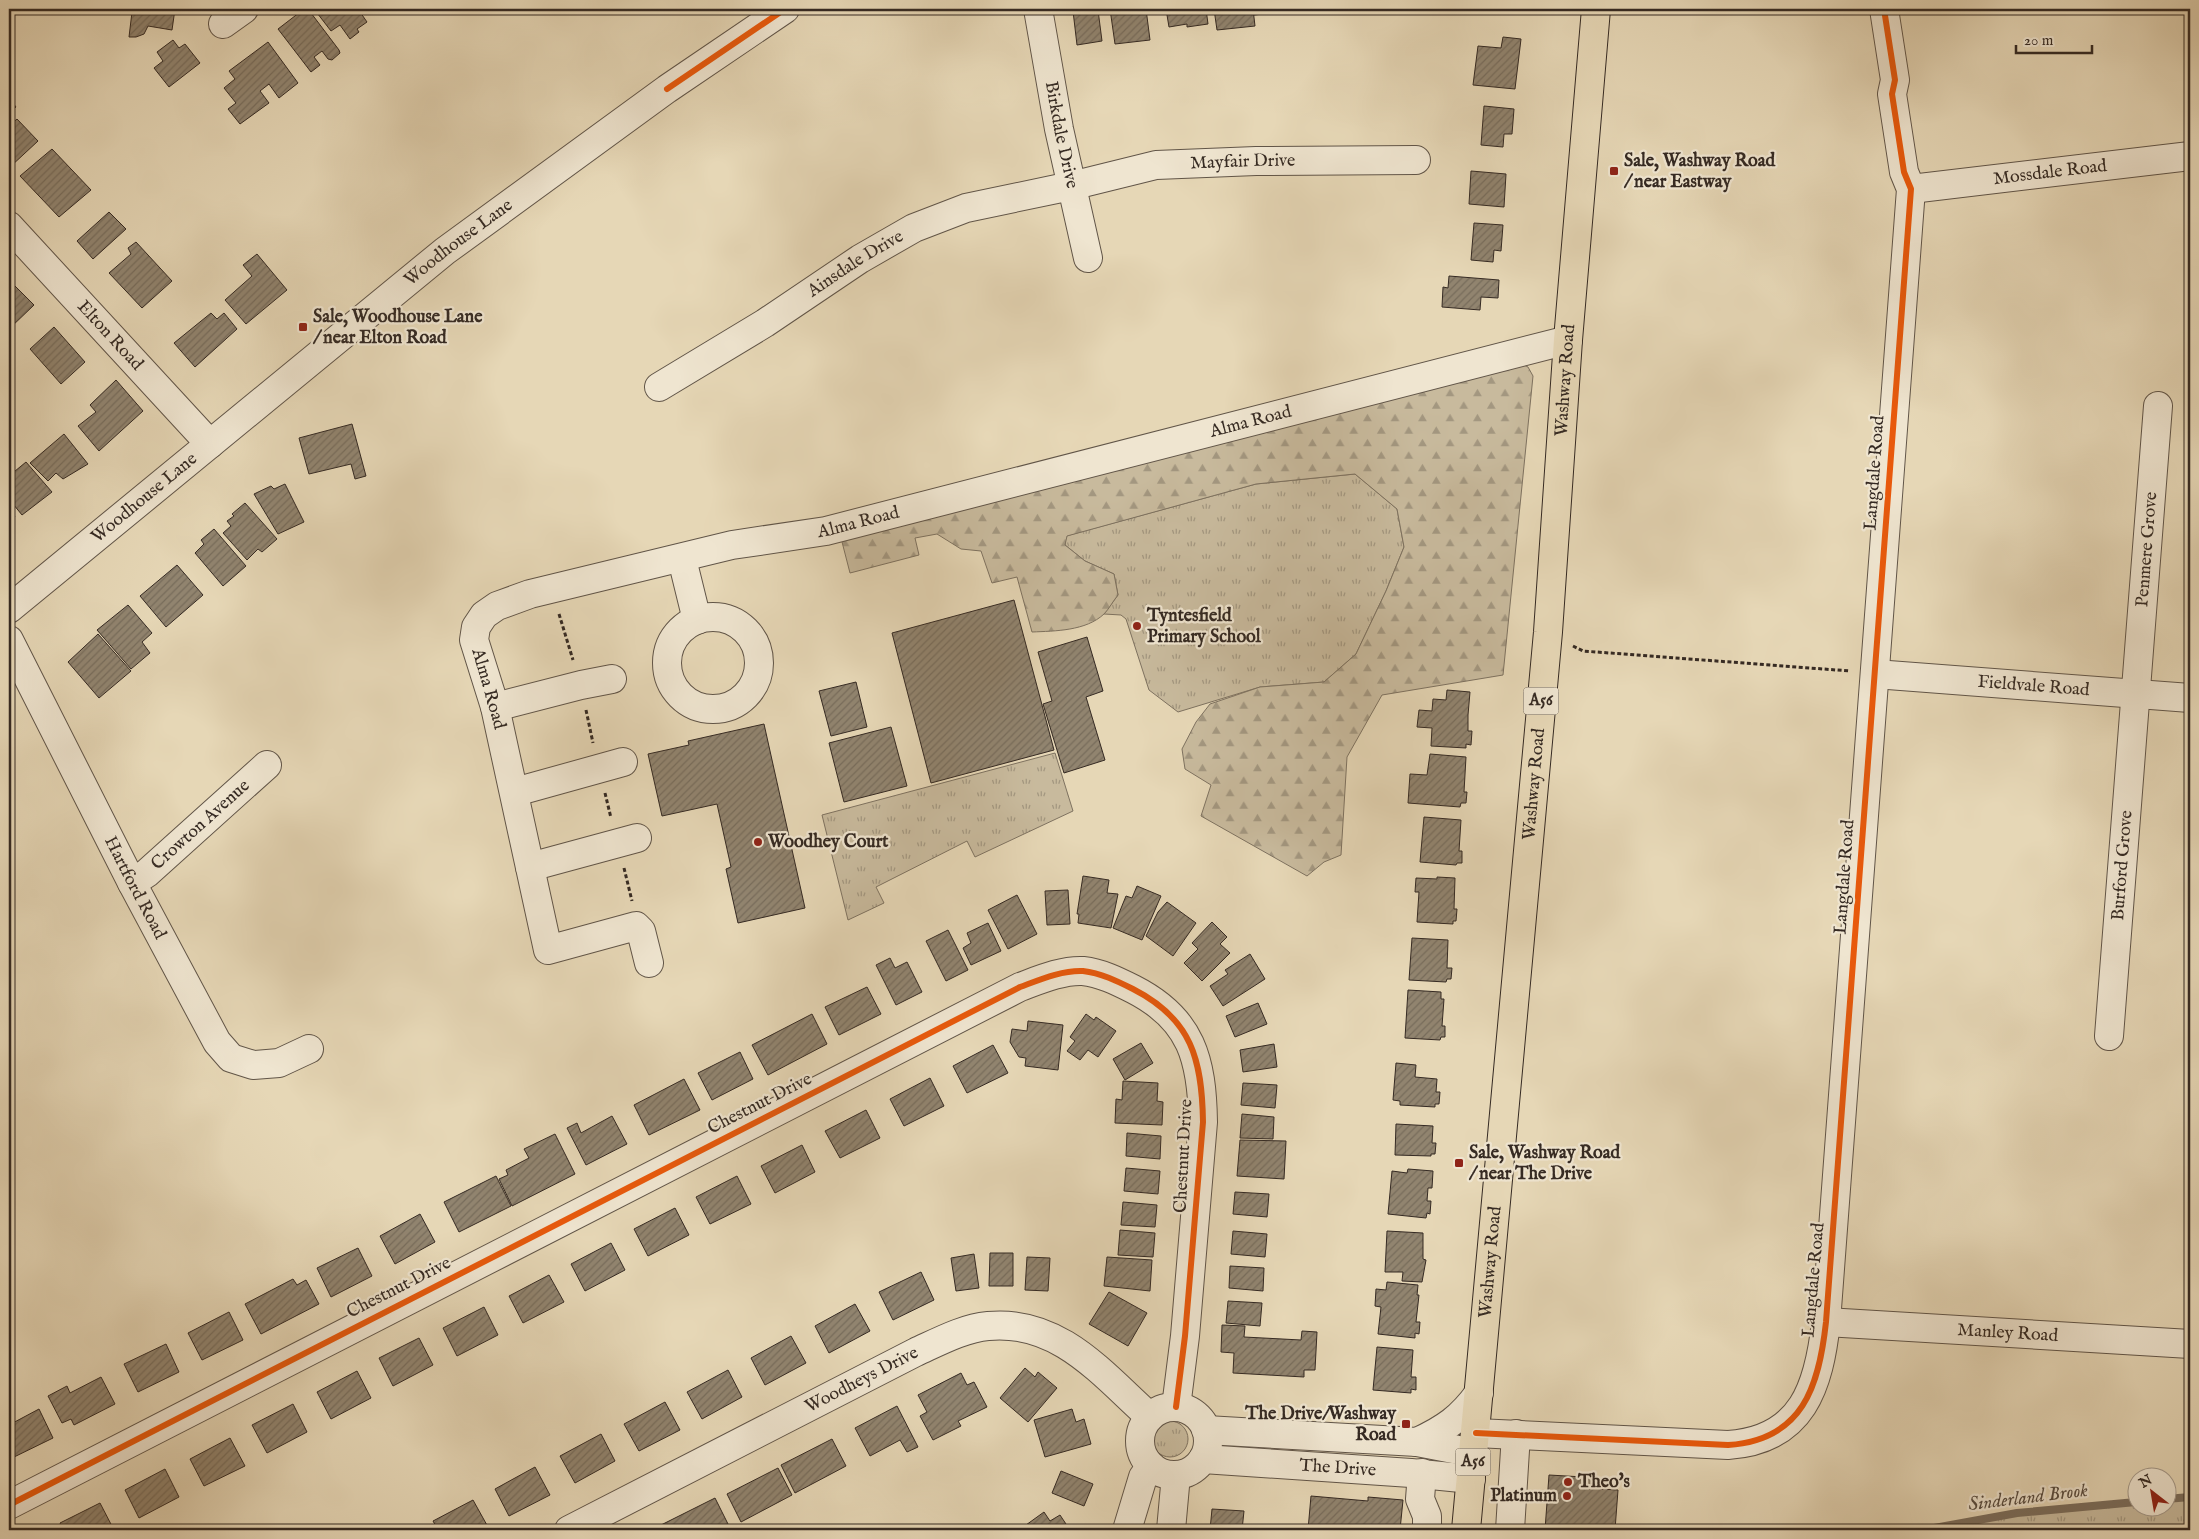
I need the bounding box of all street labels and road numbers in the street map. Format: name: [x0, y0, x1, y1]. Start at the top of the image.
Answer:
street label: Birkdale Drive: [1039, 79, 1084, 191]
street label: Mayfair Drive: [1190, 149, 1295, 175]
street label: Mossdale Road: [1992, 154, 2108, 191]
street label: Woodhouse Lane: [399, 194, 517, 291]
street label: Ainsdale Drive: [802, 225, 908, 303]
street label: Elton Road: [72, 296, 148, 376]
street label: Washway Road: [1550, 323, 1581, 437]
street label: Alma Road: [1206, 400, 1294, 443]
street label: Langdale Road: [1860, 414, 1891, 531]
street label: Woodhouse Lane: [86, 448, 202, 548]
street label: Penmere Grove: [2131, 491, 2163, 608]
street label: Alma Road: [815, 501, 902, 544]
street label: Alma Road: [465, 645, 511, 733]
street label: Fieldvale Road: [1977, 670, 2091, 702]
road number: A56: [1524, 688, 1558, 714]
street label: Washway Road: [1518, 727, 1551, 841]
street label: Crowton Avenue: [146, 774, 255, 875]
street label: Burford Grove: [2107, 809, 2138, 922]
street label: Langdale Road: [1830, 818, 1861, 935]
street label: Hartford Road: [99, 832, 172, 944]
street label: Chestnut Drive: [704, 1068, 816, 1140]
street label: Chestnut Drive: [1170, 1098, 1198, 1214]
street label: Washway Road: [1474, 1205, 1507, 1319]
street label: Langdale Road: [1798, 1221, 1830, 1338]
street label: Chestnut Drive: [343, 1252, 455, 1324]
street label: Manley Road: [1957, 1318, 2059, 1348]
street label: Woodheys Drive: [801, 1341, 922, 1418]
road number: A56: [1456, 1448, 1490, 1475]
street label: The Drive: [1299, 1454, 1377, 1482]

